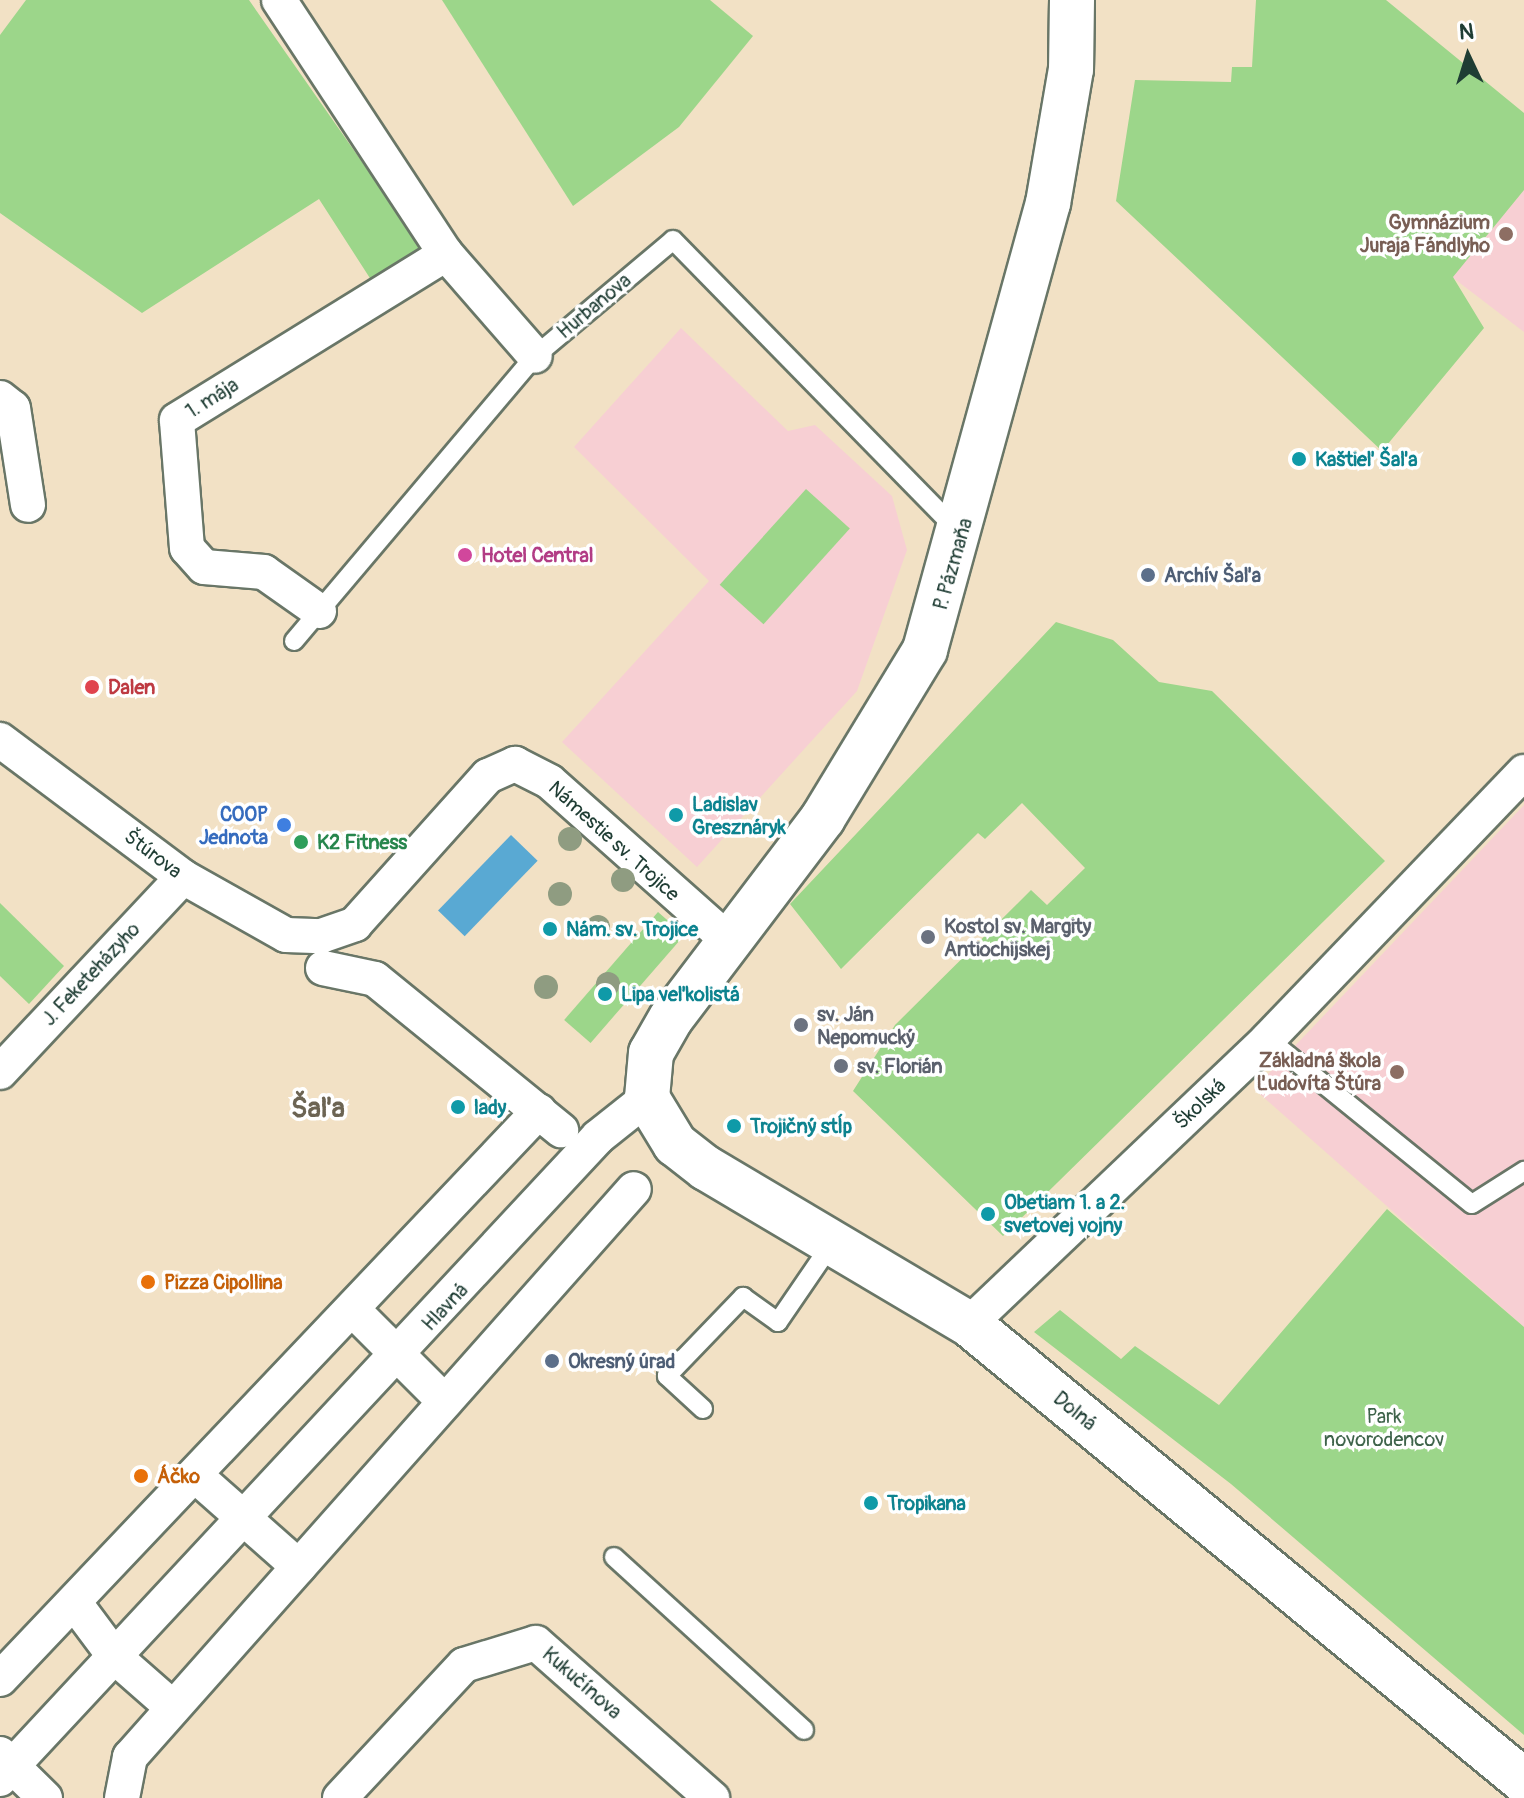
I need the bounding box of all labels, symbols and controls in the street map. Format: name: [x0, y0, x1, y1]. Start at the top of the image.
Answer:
north arrow: [1428, 16, 1508, 96]
text: N: [1458, 18, 1475, 47]
place label: Gymnázium Juraja Fándlyho: [1360, 210, 1490, 257]
marker: Gymnázium Juraja Fándlyho: [1497, 225, 1515, 243]
street label: Hurbanova: [552, 268, 636, 344]
street label: 1. mája: [181, 373, 243, 423]
place label: Kaštieľ Šaľa: [1315, 447, 1418, 471]
marker: Kaštieľ Šaľa: [1290, 450, 1308, 468]
street label: P. Pázmaňa: [928, 515, 978, 613]
place label: Hotel Central: [481, 543, 594, 567]
marker: Hotel Central: [456, 546, 474, 564]
place label: Archív Šaľa: [1164, 563, 1261, 587]
marker: Archív Šaľa: [1139, 566, 1157, 584]
place label: Dalen: [108, 675, 155, 699]
marker: Dalen: [83, 678, 101, 696]
street label: Námestie sv. Trojice: [544, 776, 684, 906]
place label: Ladislav Gresznáryk: [692, 792, 786, 839]
place label: COOP Jednota: [199, 802, 268, 849]
marker: Ladislav Gresznáryk: [667, 806, 685, 824]
marker: COOP Jednota: [275, 816, 293, 834]
street label: Štúrova: [119, 825, 187, 883]
place label: K2 Fitness: [317, 830, 407, 854]
marker: K2 Fitness: [292, 833, 310, 851]
place label: Kostol sv. Margity Antiochijskej: [944, 914, 1091, 961]
street label: J. Feketeházyho: [37, 917, 145, 1031]
place label: Nám. sv. Trojice: [566, 917, 698, 941]
marker: Nám. sv. Trojice: [541, 920, 559, 938]
marker: Kostol sv. Margity Antiochijskej: [919, 928, 937, 946]
place label: Lipa veľkolistá: [621, 982, 740, 1006]
marker: Lipa veľkolistá: [596, 985, 614, 1003]
place label: sv. Ján Nepomucký: [817, 1002, 915, 1049]
marker: sv. Ján Nepomucký: [792, 1016, 810, 1034]
place label: Základná škola Ľudovíta Štúra: [1256, 1048, 1381, 1095]
place label: sv. Florián: [857, 1054, 943, 1078]
marker: sv. Florián: [832, 1057, 850, 1075]
marker: Základná škola Ľudovíta Štúra: [1388, 1063, 1406, 1081]
street label: Školská: [1169, 1074, 1231, 1134]
district label: Šaľa: [291, 1092, 345, 1126]
place label: lady: [474, 1095, 506, 1119]
marker: lady: [449, 1098, 467, 1116]
place label: Trojičný stĺp: [750, 1114, 852, 1138]
marker: Trojičný stĺp: [725, 1117, 743, 1135]
place label: Obetiam 1. a 2. svetovej vojny: [1004, 1190, 1125, 1237]
marker: Obetiam 1. a 2. svetovej vojny: [979, 1205, 997, 1223]
place label: Pizza Cipollina: [164, 1270, 283, 1294]
marker: Pizza Cipollina: [139, 1273, 157, 1291]
street label: Hlavná: [417, 1278, 473, 1336]
place label: Okresný úrad: [568, 1349, 675, 1373]
marker: Okresný úrad: [543, 1352, 561, 1370]
street label: Dolná: [1049, 1386, 1101, 1436]
park label: Park novorodencov: [1324, 1405, 1444, 1452]
place label: Áčko: [157, 1464, 200, 1488]
marker: Áčko: [132, 1467, 150, 1485]
place label: Tropikana: [887, 1491, 966, 1515]
marker: Tropikana: [862, 1494, 880, 1512]
street label: Kukučínova: [537, 1642, 627, 1724]

